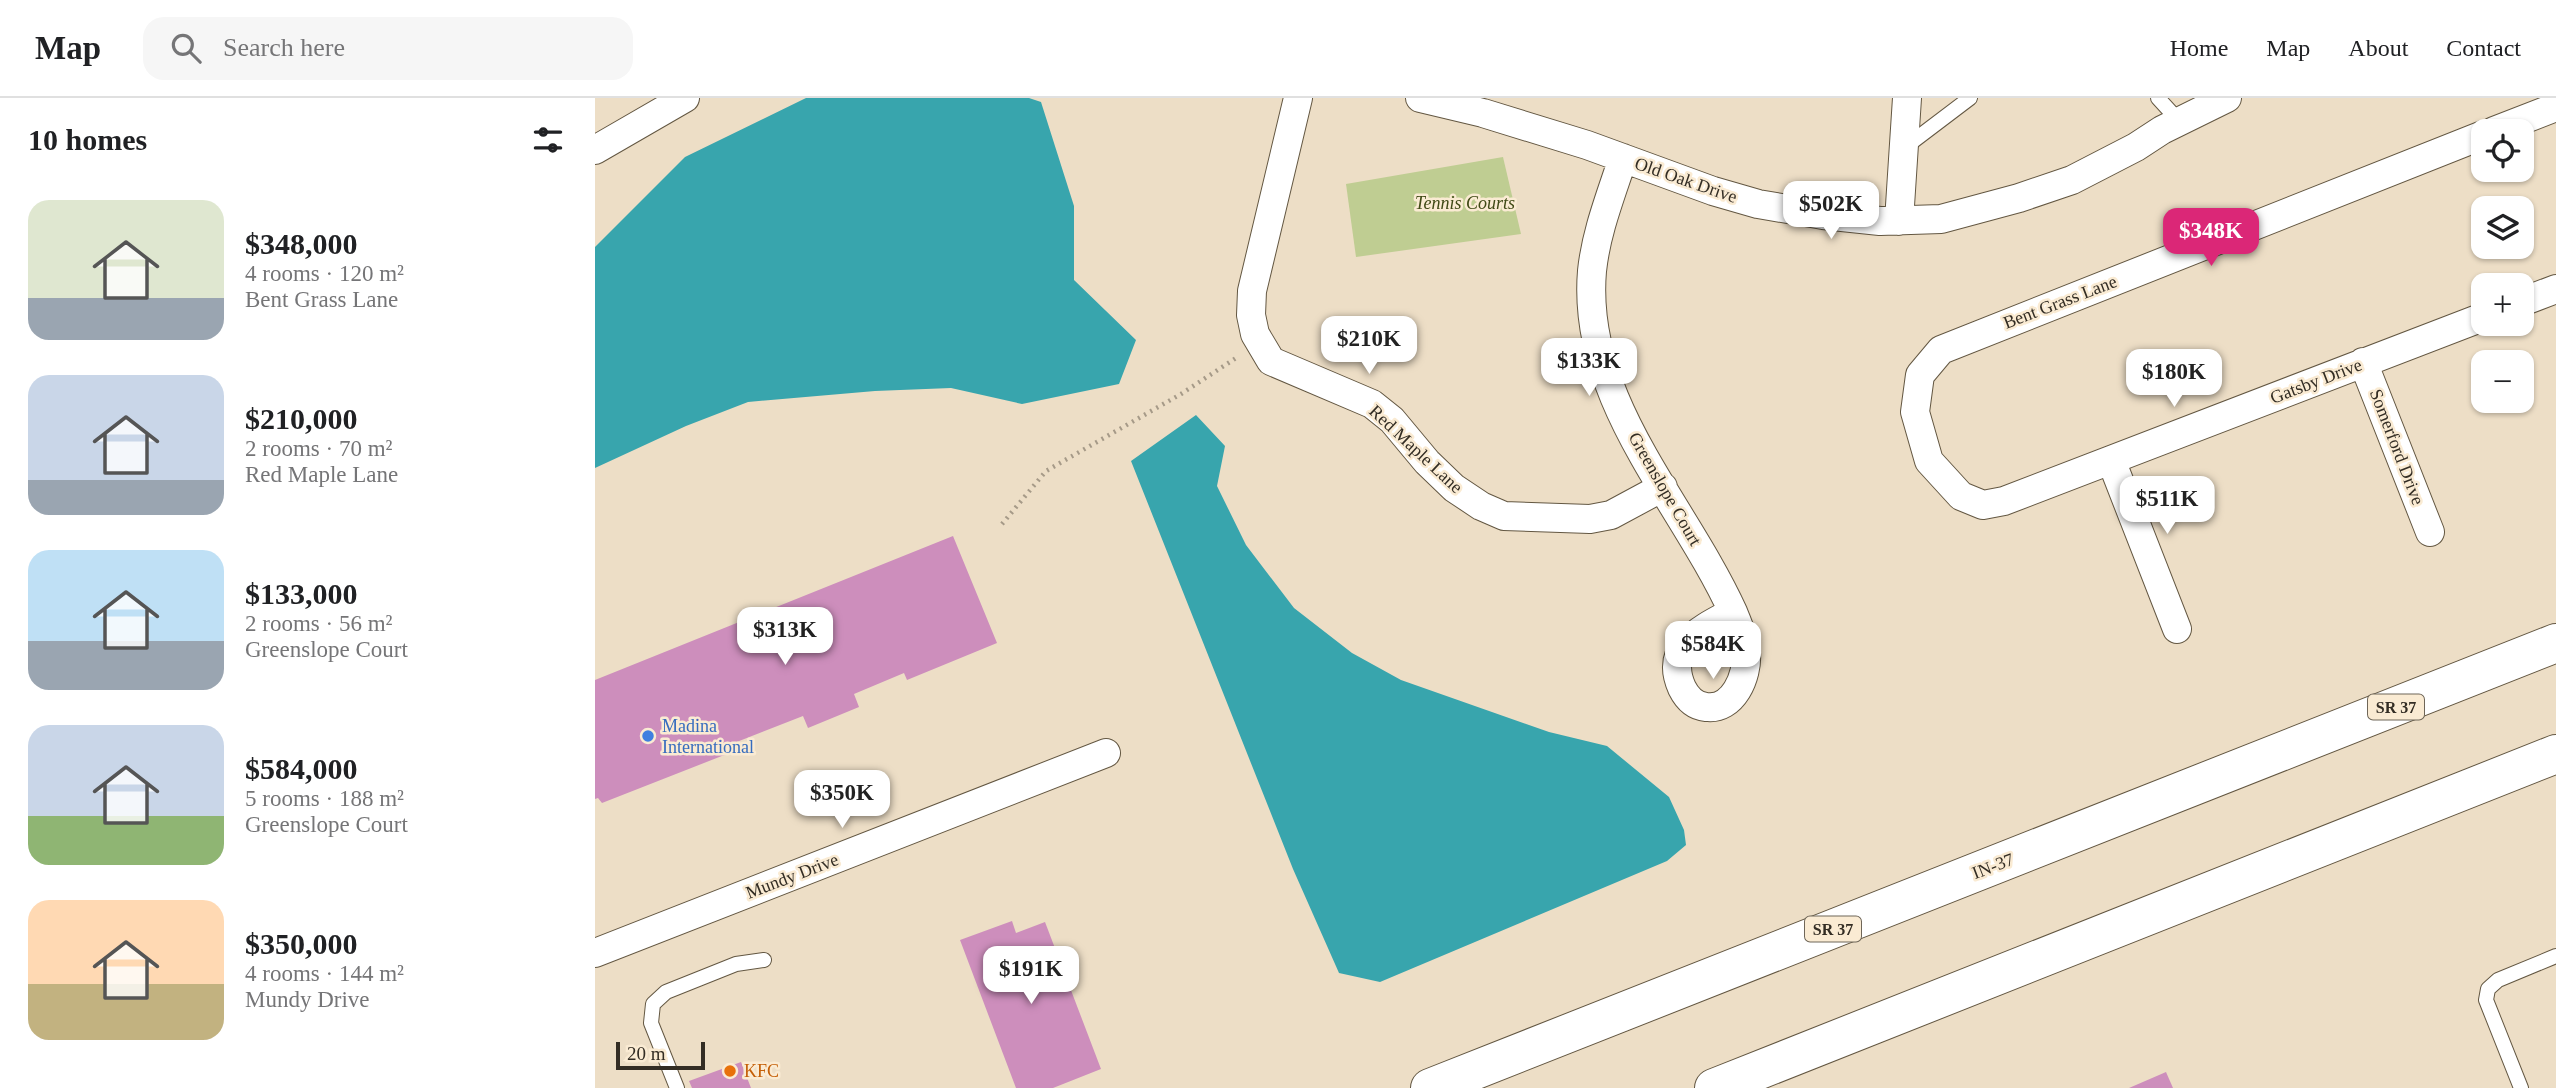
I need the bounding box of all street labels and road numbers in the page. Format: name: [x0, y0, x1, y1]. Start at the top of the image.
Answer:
street label: Old Oak Drive: [1632, 153, 1740, 207]
street label: Bent Grass Lane: [2000, 271, 2120, 333]
street label: Gatsby Drive: [2267, 354, 2365, 408]
street label: Somerford Drive: [2366, 386, 2428, 508]
street label: Red Maple Lane: [1365, 401, 1467, 497]
street label: Greenslope Court: [1624, 429, 1706, 549]
road number: SR 37: [2368, 694, 2424, 720]
street label: Mundy Drive: [743, 849, 841, 903]
street label: IN-37: [1969, 849, 2017, 883]
road number: SR 37: [1805, 916, 1861, 942]

